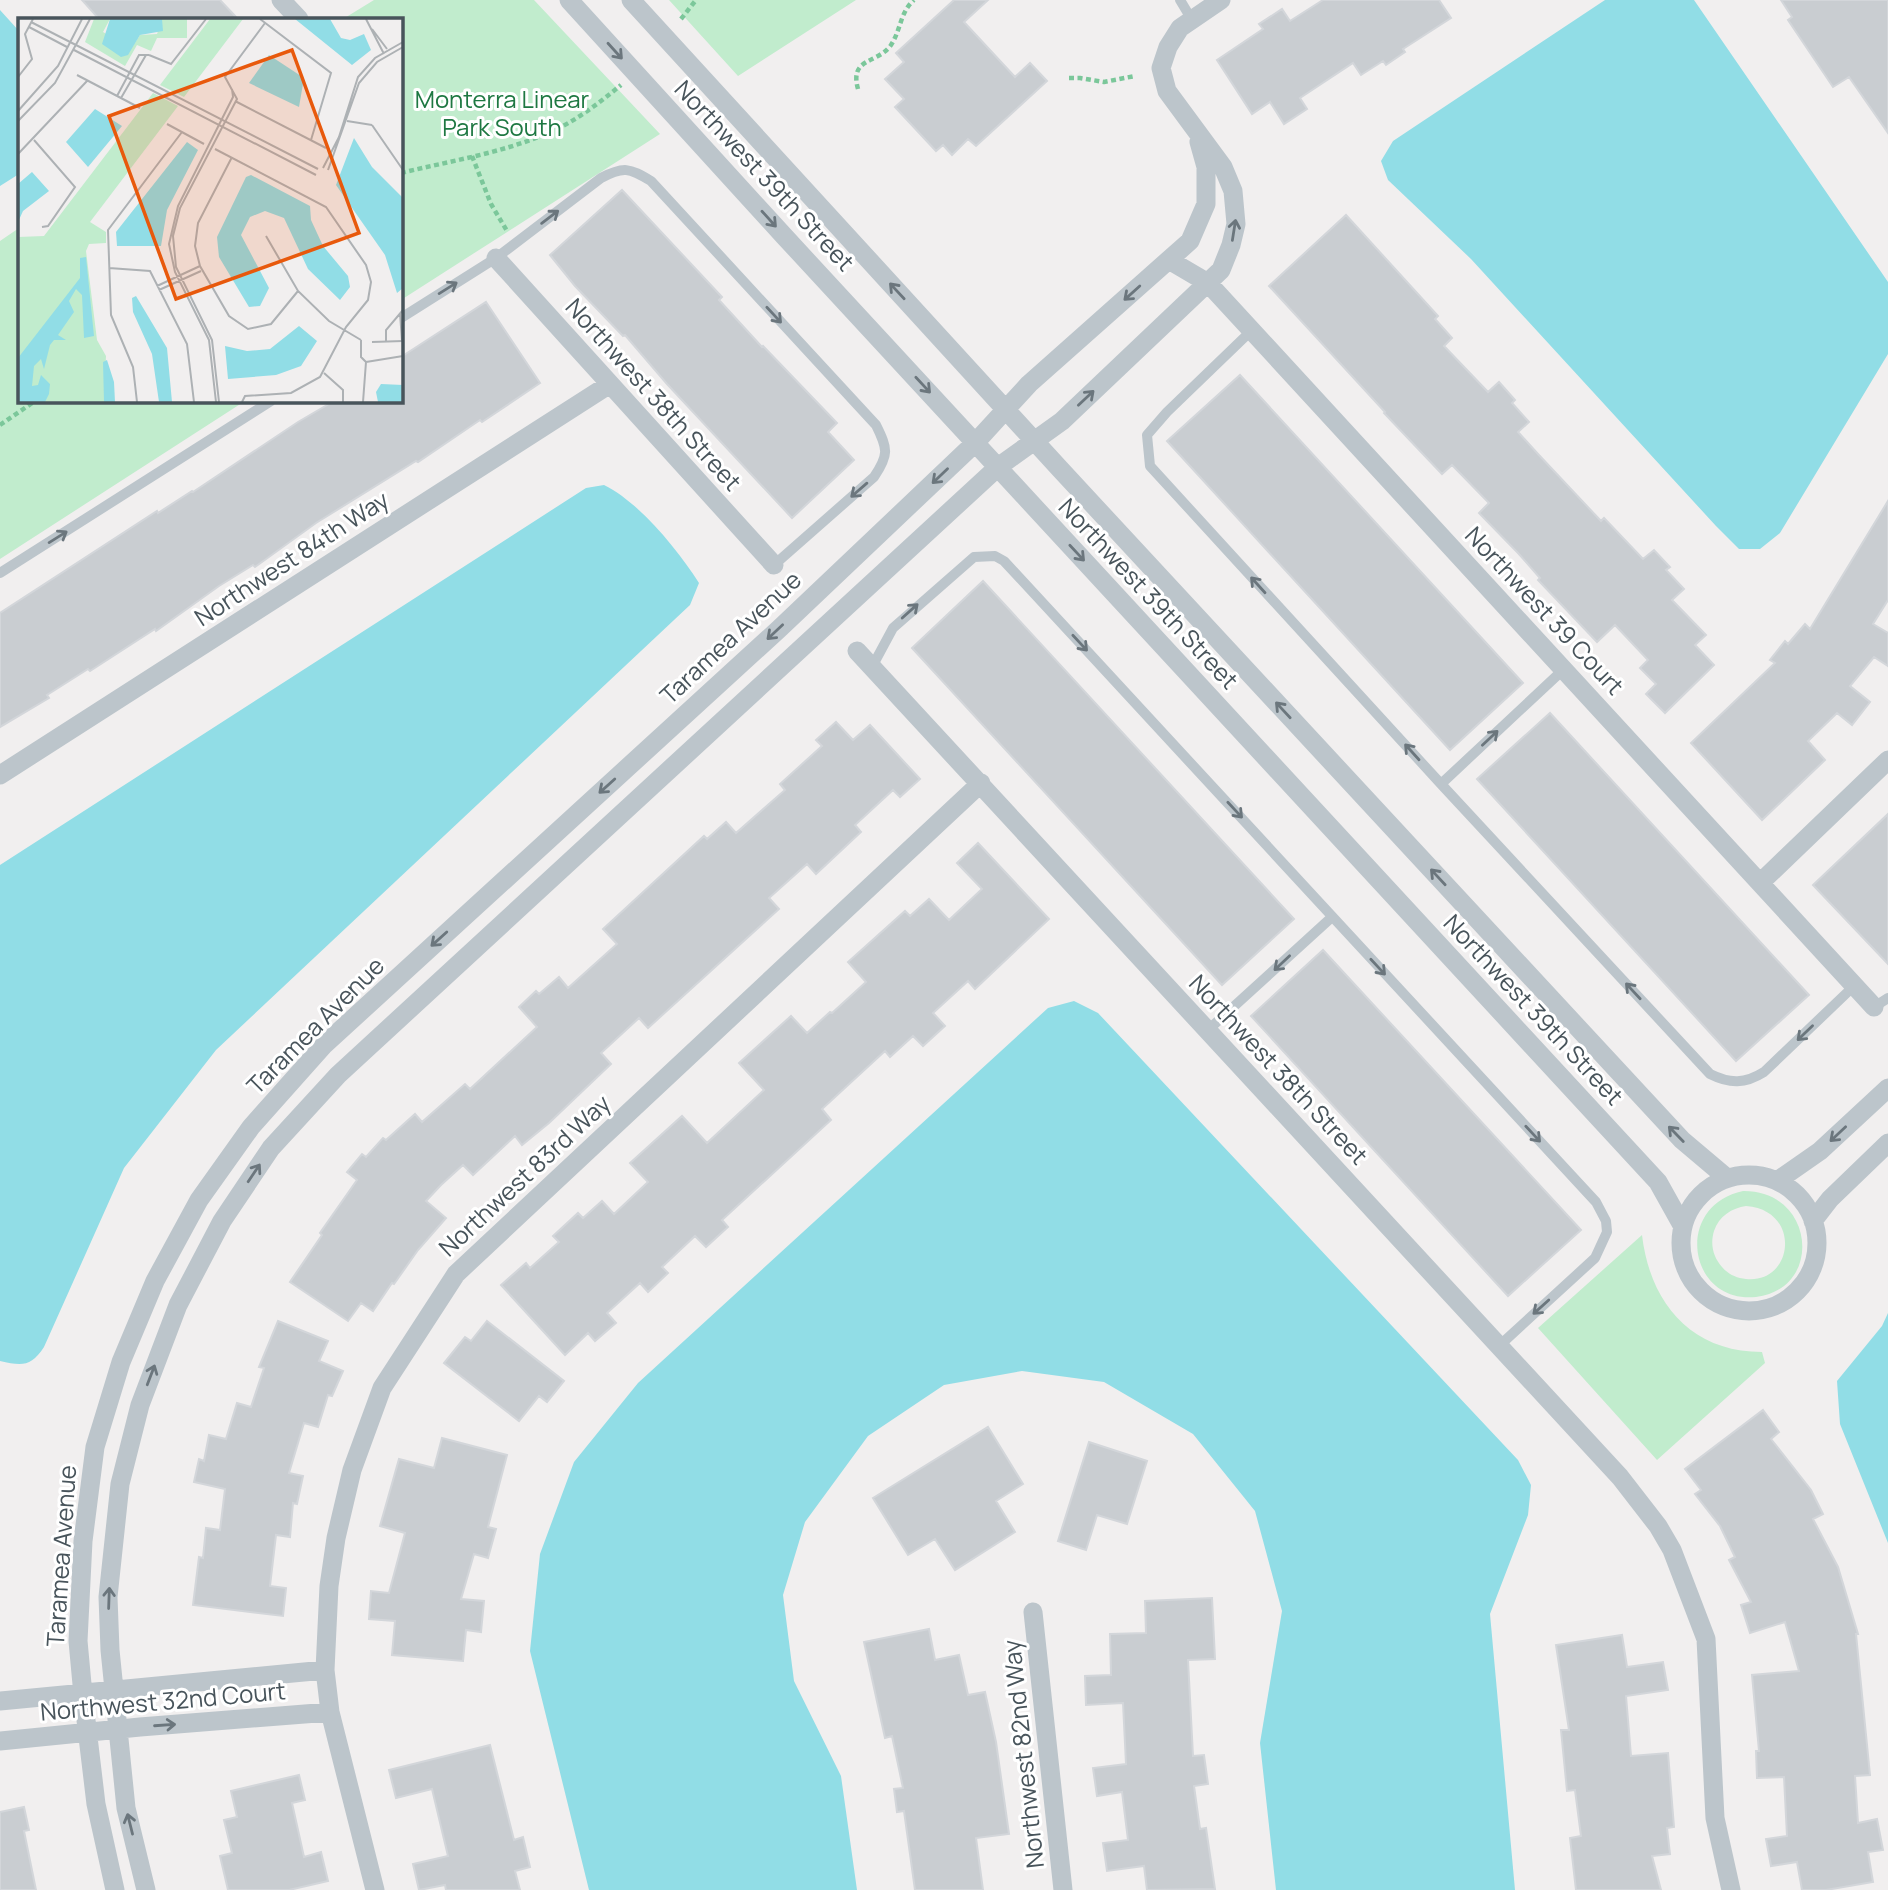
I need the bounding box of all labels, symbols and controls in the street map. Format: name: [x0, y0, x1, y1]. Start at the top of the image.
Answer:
inset map: [18, 18, 402, 402]
one-way arrow: [607, 41, 623, 59]
street label: Northwest 39th Street: [668, 73, 862, 277]
park label: Monterra Linear Park South: [415, 82, 590, 143]
one-way arrow: [540, 209, 559, 224]
one-way arrow: [760, 210, 777, 227]
one-way arrow: [1228, 219, 1241, 242]
one-way arrow: [438, 281, 457, 296]
one-way arrow: [889, 282, 905, 300]
one-way arrow: [1124, 284, 1141, 301]
street label: Northwest 38th Street: [559, 291, 750, 497]
one-way arrow: [766, 306, 782, 324]
one-way arrow: [915, 376, 932, 393]
one-way arrow: [1077, 389, 1094, 406]
one-way arrow: [932, 467, 949, 484]
street label: Northwest 84th Way: [188, 482, 395, 633]
one-way arrow: [851, 482, 868, 499]
street label: Northwest 39th Street: [1052, 491, 1246, 695]
street label: Northwest 39 Court: [1458, 519, 1632, 701]
one-way arrow: [47, 529, 67, 543]
one-way arrow: [1069, 544, 1085, 562]
street label: Taramea Avenue: [652, 563, 808, 711]
one-way arrow: [1250, 576, 1266, 594]
one-way arrow: [901, 604, 919, 620]
one-way arrow: [767, 624, 784, 641]
one-way arrow: [1072, 634, 1089, 651]
one-way arrow: [1275, 702, 1292, 719]
one-way arrow: [1482, 729, 1499, 746]
one-way arrow: [1403, 744, 1420, 761]
one-way arrow: [598, 778, 616, 794]
one-way arrow: [1227, 801, 1243, 819]
one-way arrow: [1429, 869, 1446, 886]
street label: Northwest 39th Street: [1437, 907, 1631, 1111]
one-way arrow: [431, 931, 448, 948]
street label: Taramea Avenue: [239, 949, 391, 1101]
one-way arrow: [1273, 955, 1291, 971]
one-way arrow: [1370, 958, 1387, 975]
street label: Northwest 38th Street: [1182, 967, 1376, 1171]
one-way arrow: [1624, 983, 1641, 1000]
one-way arrow: [1797, 1025, 1814, 1042]
street label: Northwest 83rd Way: [431, 1086, 617, 1263]
one-way arrow: [1525, 1125, 1541, 1143]
one-way arrow: [1667, 1126, 1684, 1143]
one-way arrow: [1830, 1126, 1847, 1143]
one-way arrow: [247, 1164, 261, 1183]
one-way arrow: [1533, 1299, 1550, 1316]
one-way arrow: [146, 1365, 159, 1387]
street label: Taramea Avenue: [38, 1464, 83, 1648]
one-way arrow: [102, 1586, 115, 1609]
street label: Northwest 82nd Way: [994, 1638, 1051, 1870]
street label: Northwest 32nd Court: [39, 1673, 287, 1728]
one-way arrow: [154, 1718, 176, 1731]
one-way arrow: [123, 1813, 136, 1836]

